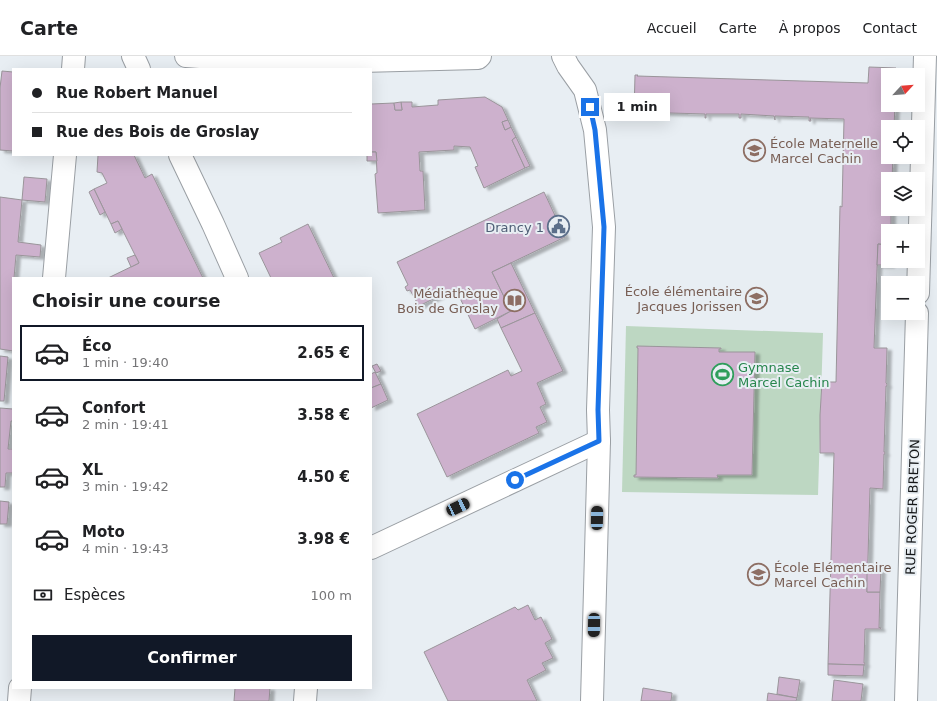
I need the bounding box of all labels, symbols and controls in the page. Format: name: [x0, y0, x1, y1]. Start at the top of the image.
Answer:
text: Carte: [20, 17, 78, 39]
text: Accueil: [647, 20, 697, 36]
text: Carte: [719, 20, 757, 36]
text: À propos: [779, 20, 841, 36]
text: Contact: [863, 20, 917, 36]
north arrow: [881, 68, 925, 112]
map controls: [881, 68, 925, 320]
text: Rue Robert Manuel: [56, 84, 218, 102]
callout: 1 min: [604, 93, 670, 121]
route end: [581, 98, 599, 116]
text: 1 min: [617, 99, 657, 114]
button: locate: [881, 120, 925, 164]
text: Rue des Bois de Groslay: [56, 123, 259, 141]
place label: École Maternelle Marcel Cachin: [770, 136, 878, 166]
school or university icon: École Maternelle Marcel Cachin: [742, 137, 768, 163]
button: layers: [881, 172, 925, 216]
public building icon: Drancy 1: [546, 214, 572, 240]
place label: Drancy 1: [485, 220, 544, 235]
button: +: [881, 224, 925, 268]
button: −: [881, 276, 925, 320]
place label: École élémentaire Jacques Jorissen: [625, 284, 742, 314]
school or university icon: École élémentaire Jacques Jorissen: [744, 285, 770, 311]
place label: Médiathèque Bois de Groslay: [397, 286, 498, 316]
library icon: Médiathèque Bois de Groslay: [501, 287, 527, 313]
text: Choisir une course: [32, 290, 220, 311]
icon: car: [34, 335, 70, 371]
text: Éco: [82, 337, 111, 355]
text: 2.65 €: [297, 344, 350, 362]
text: 1 min · 19:40: [82, 355, 169, 370]
place label: Gymnase Marcel Cachin: [738, 360, 829, 390]
sports icon: Gymnase Marcel Cachin: [710, 361, 736, 387]
icon: car: [34, 397, 70, 433]
text: Confort: [82, 399, 145, 417]
text: 3.58 €: [297, 406, 350, 424]
text: 2 min · 19:41: [82, 417, 169, 432]
street label: RUE ROGER BRETON: [903, 439, 922, 575]
icon: car: [34, 459, 70, 495]
text: XL: [82, 461, 103, 479]
text: 4.50 €: [297, 468, 350, 486]
route start: [506, 471, 524, 489]
text: 3 min · 19:42: [82, 479, 169, 494]
car: [445, 496, 471, 518]
car: [591, 506, 603, 530]
icon: car: [34, 521, 70, 557]
text: Moto: [82, 523, 125, 541]
text: 3.98 €: [297, 530, 350, 548]
text: 4 min · 19:43: [82, 541, 169, 556]
place label: École Elémentaire Marcel Cachin: [774, 560, 892, 590]
school or university icon: École Elémentaire Marcel Cachin: [745, 561, 771, 587]
icon: cash: [32, 584, 54, 606]
text: Espèces: [64, 586, 125, 604]
text: 100 m: [310, 588, 352, 603]
car: [588, 613, 600, 637]
button: Confirmer: [32, 635, 352, 681]

